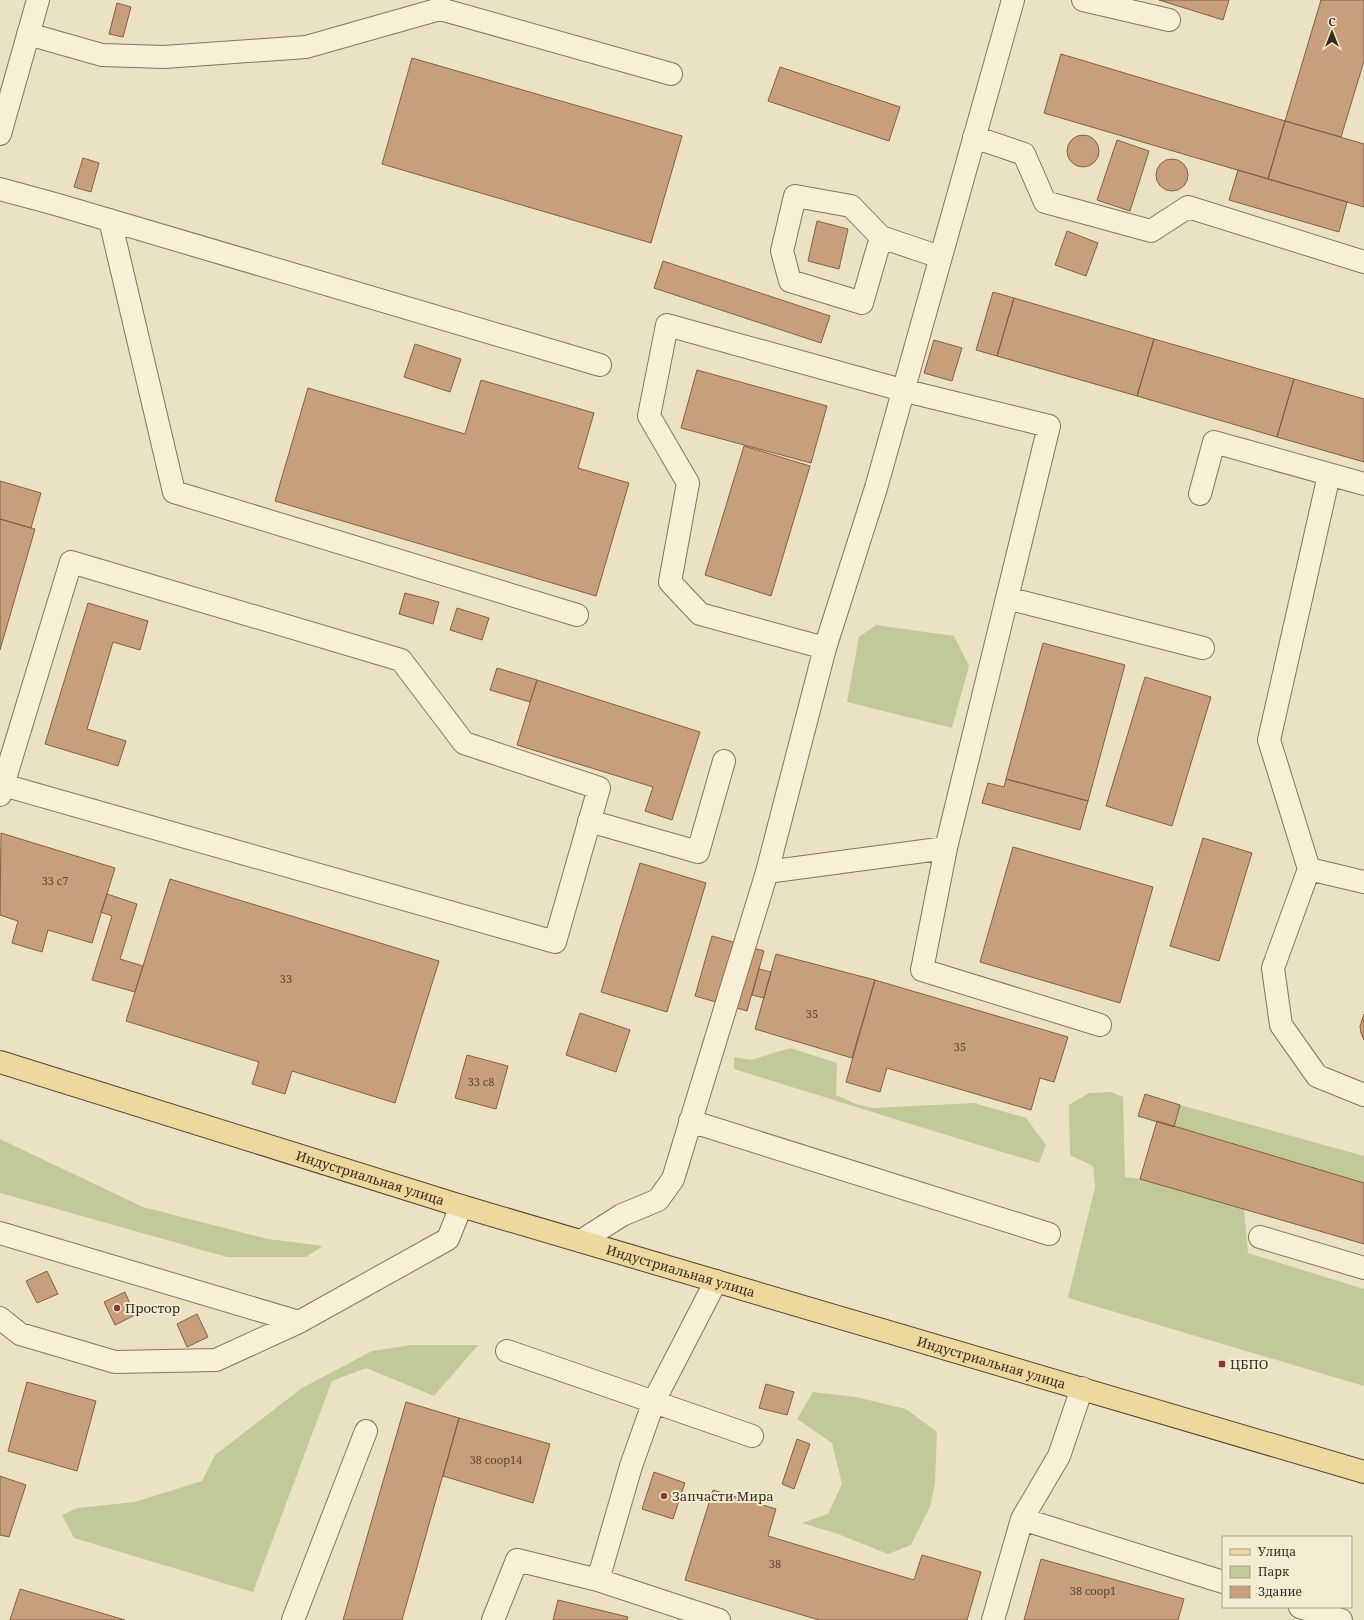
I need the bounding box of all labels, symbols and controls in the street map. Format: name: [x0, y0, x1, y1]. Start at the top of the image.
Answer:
north arrow: [1312, 12, 1352, 52]
text: С: [1328, 14, 1336, 29]
house number: 33 с7: [42, 873, 68, 888]
house number: 33: [280, 971, 292, 986]
house number: 35: [806, 1006, 818, 1021]
house number: 35: [954, 1039, 966, 1054]
house number: 33 с8: [468, 1074, 494, 1089]
street label: Индустриальная улица: [294, 1146, 447, 1209]
street label: Индустриальная улица: [604, 1240, 757, 1301]
place label: Простор: [125, 1299, 180, 1317]
marker: Простор: [112, 1303, 122, 1313]
street label: Индустриальная улица: [915, 1332, 1068, 1393]
place label: ЦБПО: [1230, 1355, 1268, 1373]
marker: ЦБПО: [1217, 1359, 1227, 1369]
house number: 38 соор14: [470, 1452, 522, 1467]
place label: Запчасти Мира: [672, 1487, 774, 1505]
marker: Запчасти Мира: [659, 1491, 669, 1501]
legend: [1222, 1536, 1352, 1608]
text: Улица: [1258, 1543, 1296, 1560]
house number: 38: [769, 1556, 781, 1571]
text: Парк: [1258, 1563, 1290, 1580]
house number: 38 соор1: [1070, 1583, 1116, 1598]
text: Здание: [1258, 1583, 1302, 1600]

